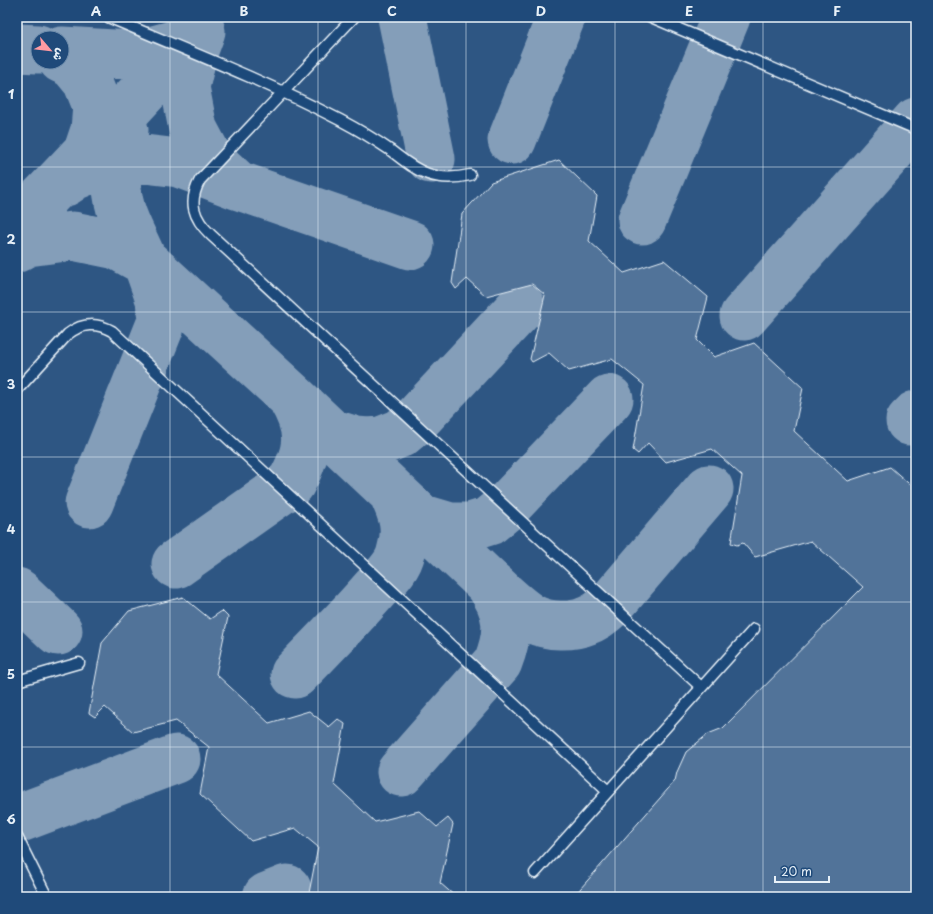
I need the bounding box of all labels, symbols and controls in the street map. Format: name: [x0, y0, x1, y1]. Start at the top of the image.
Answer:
text: A: [91, 1, 101, 20]
text: B: [240, 1, 249, 20]
text: C: [387, 1, 397, 20]
text: D: [536, 1, 546, 20]
text: E: [685, 1, 693, 20]
text: F: [833, 1, 841, 20]
north arrow: [30, 30, 70, 70]
text: ش: [49, 46, 70, 64]
text: 1: [8, 84, 14, 103]
text: 2: [6, 229, 16, 248]
text: 3: [7, 374, 16, 393]
text: 4: [7, 519, 16, 538]
text: 5: [7, 664, 15, 683]
text: 6: [6, 809, 16, 828]
scale bar: [775, 858, 829, 884]
text: 20 m: [781, 862, 812, 880]

